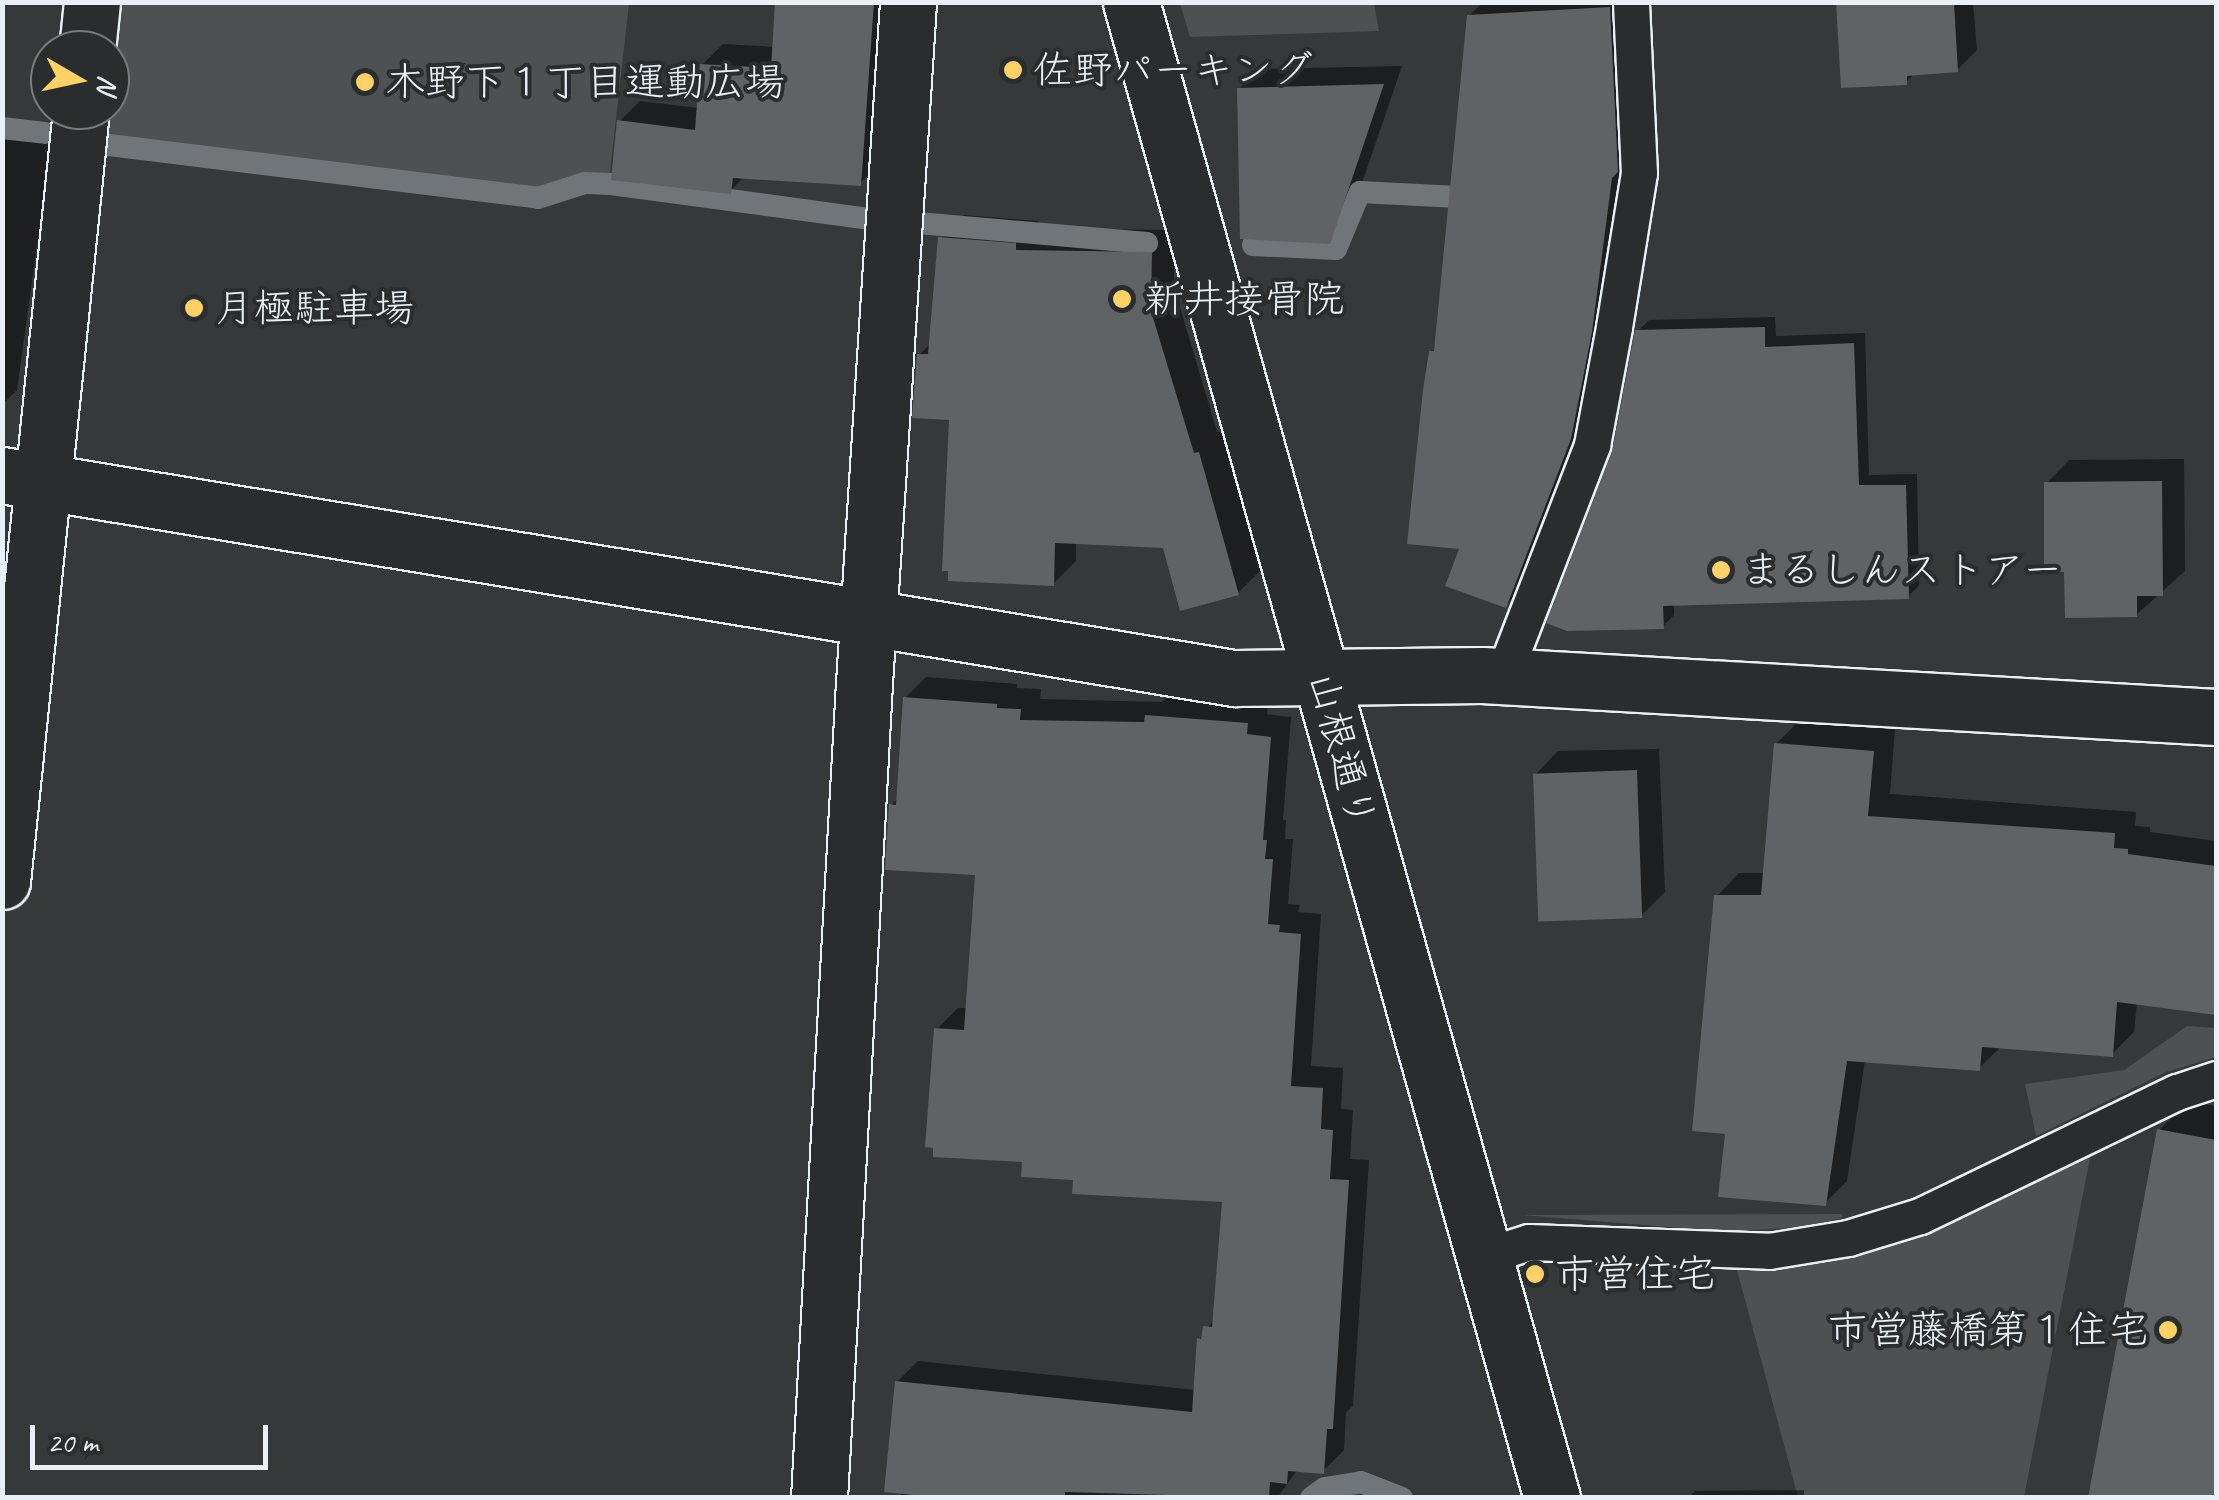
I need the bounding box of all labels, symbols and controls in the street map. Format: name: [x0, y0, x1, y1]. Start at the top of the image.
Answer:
north arrow: [30, 30, 130, 130]
place label: 佐野パーキング: [1033, 46, 1313, 94]
place label: 木野下１丁目運動広場: [385, 58, 785, 106]
marker: 佐野パーキング: [1002, 59, 1024, 81]
marker: 木野下１丁目運動広場: [354, 71, 376, 93]
text: N: [90, 73, 127, 96]
place label: 新井接骨院: [1144, 275, 1344, 323]
place label: 月極駐車場: [214, 284, 414, 332]
marker: 新井接骨院: [1109, 286, 1135, 312]
marker: 月極駐車場: [183, 297, 205, 319]
place label: まるしんストアー: [1741, 546, 2059, 594]
marker: まるしんストアー: [1710, 559, 1732, 581]
street label: 山根通り: [1298, 667, 1386, 833]
place label: 市営住宅: [1555, 1250, 1715, 1298]
marker: 市営住宅: [1524, 1263, 1546, 1285]
place label: 市営藤橋第１住宅: [1828, 1306, 2148, 1354]
marker: 市営藤橋第１住宅: [2157, 1319, 2179, 1341]
scale bar: [35, 1405, 272, 1467]
text: 20 m: [47, 1423, 98, 1461]

